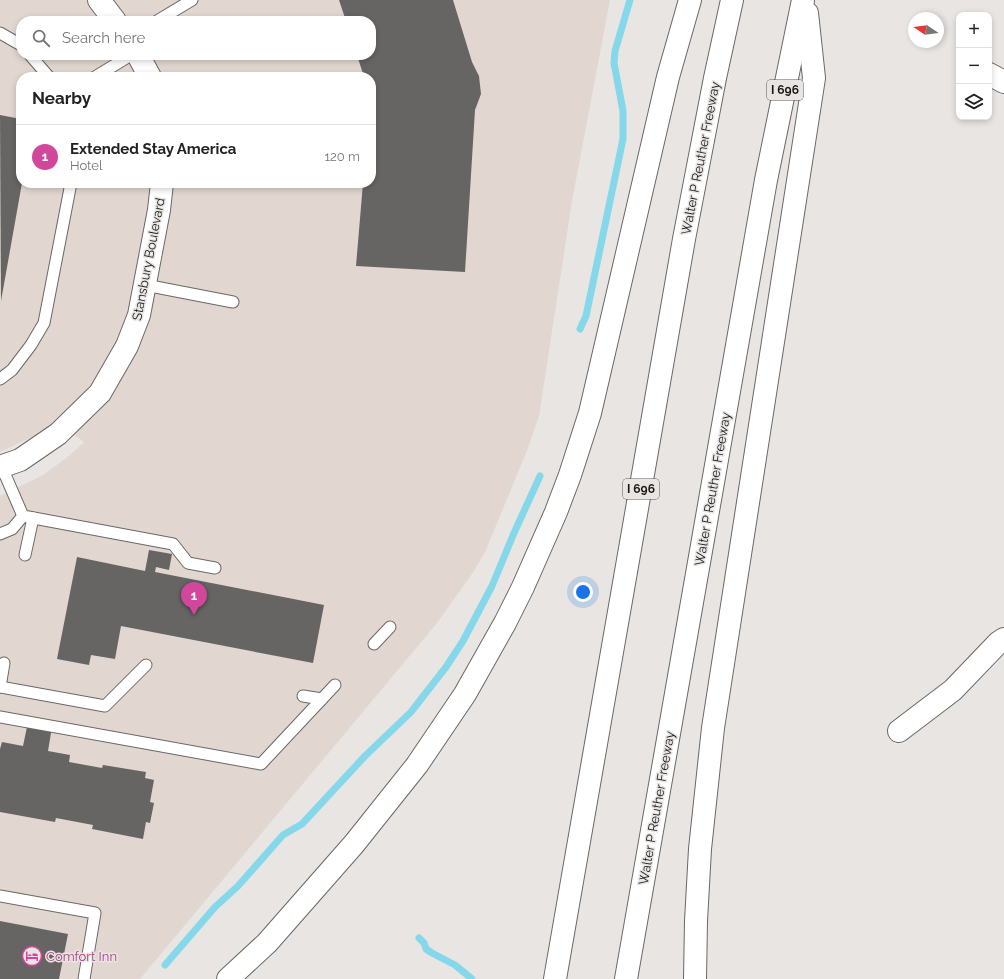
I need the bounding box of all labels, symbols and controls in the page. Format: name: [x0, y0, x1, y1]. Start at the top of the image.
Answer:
north arrow: [908, 12, 944, 48]
map controls: [956, 12, 992, 120]
button: +: [956, 12, 992, 48]
search box: [16, 16, 376, 60]
icon: search: [30, 27, 52, 49]
text: Search here: [62, 29, 145, 47]
button: −: [956, 48, 992, 84]
street label: Walter P Reuther Freeway: [678, 80, 723, 236]
road number: I 696: [767, 80, 803, 100]
button: layers: [956, 84, 992, 120]
text: Nearby: [32, 88, 91, 108]
text: Extended Stay America: [70, 140, 236, 158]
text: 1: [42, 149, 48, 164]
text: 120 m: [324, 149, 360, 164]
text: Hotel: [70, 158, 103, 173]
street label: Stansbury Boulevard: [129, 196, 168, 322]
street label: Walter P Reuther Freeway: [692, 411, 733, 567]
road number: I 696: [623, 479, 659, 499]
pin: 1: [181, 582, 207, 615]
your location: [573, 582, 593, 602]
street label: Walter P Reuther Freeway: [636, 730, 677, 886]
hotel icon: Comfort Inn: [21, 945, 43, 967]
place label: Comfort Inn: [46, 949, 117, 964]

